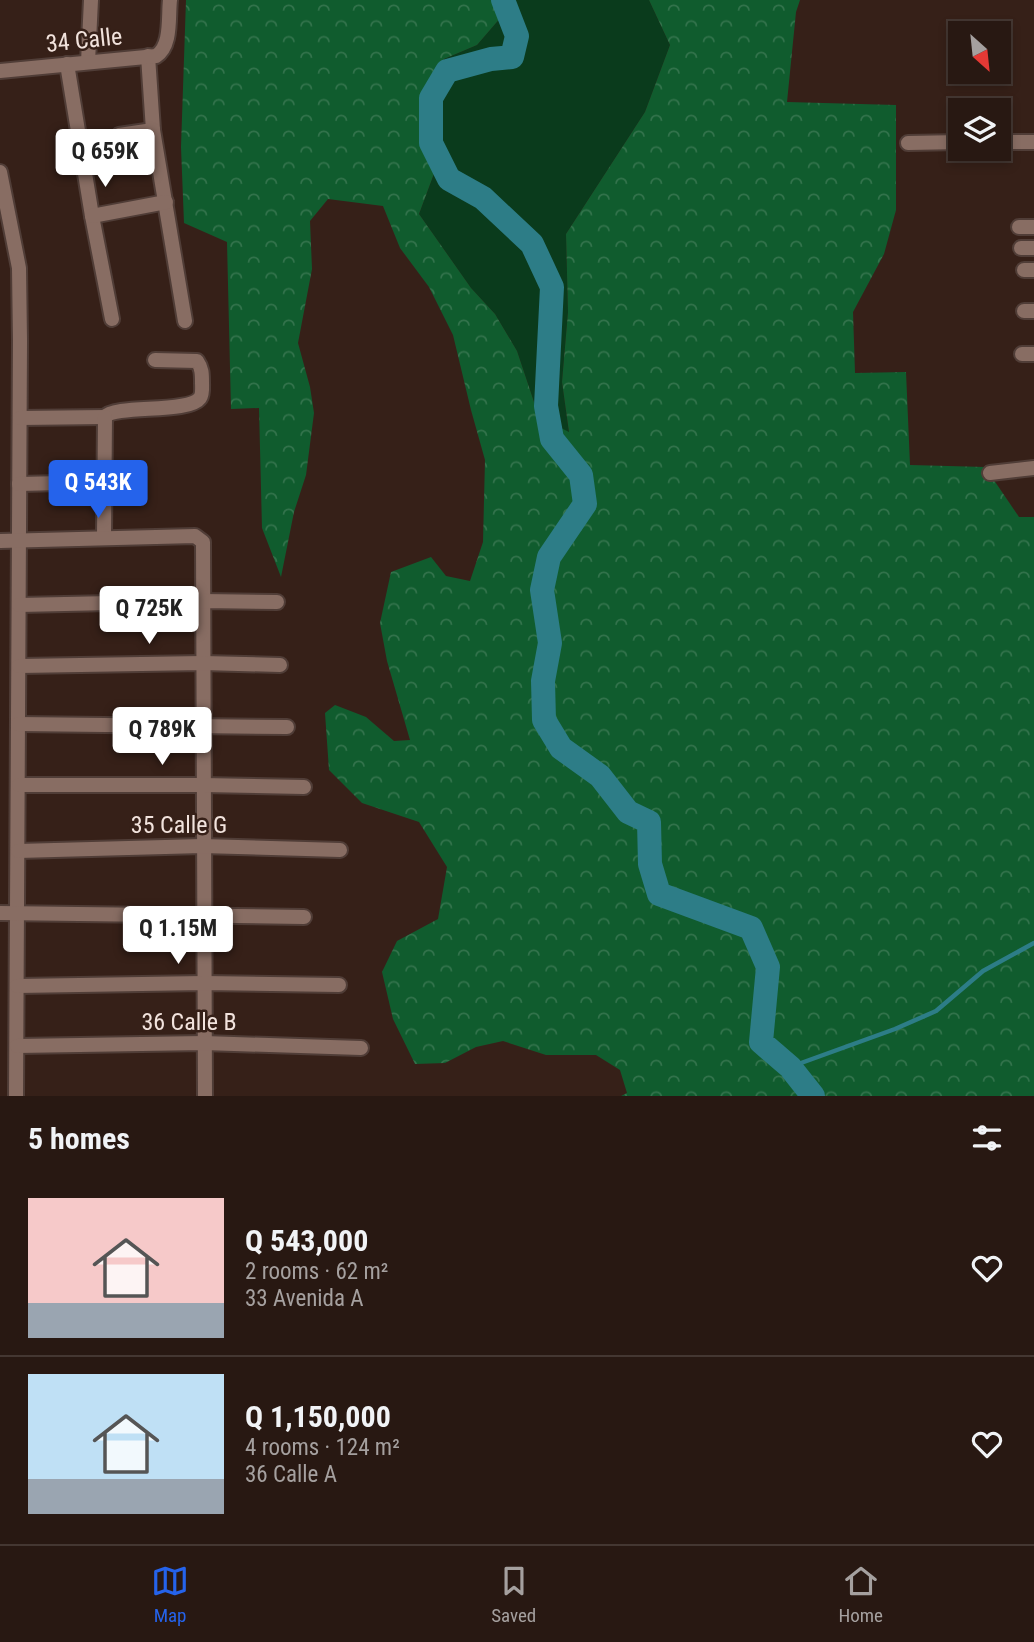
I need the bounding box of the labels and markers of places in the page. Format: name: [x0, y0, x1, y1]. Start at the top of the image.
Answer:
pin: Q 659K: [48, 130, 162, 189]
pin: Q 543K: [41, 461, 155, 520]
pin: Q 725K: [92, 586, 206, 646]
pin: Q 789K: [105, 708, 219, 767]
pin: Q 1.15M: [113, 906, 243, 966]

